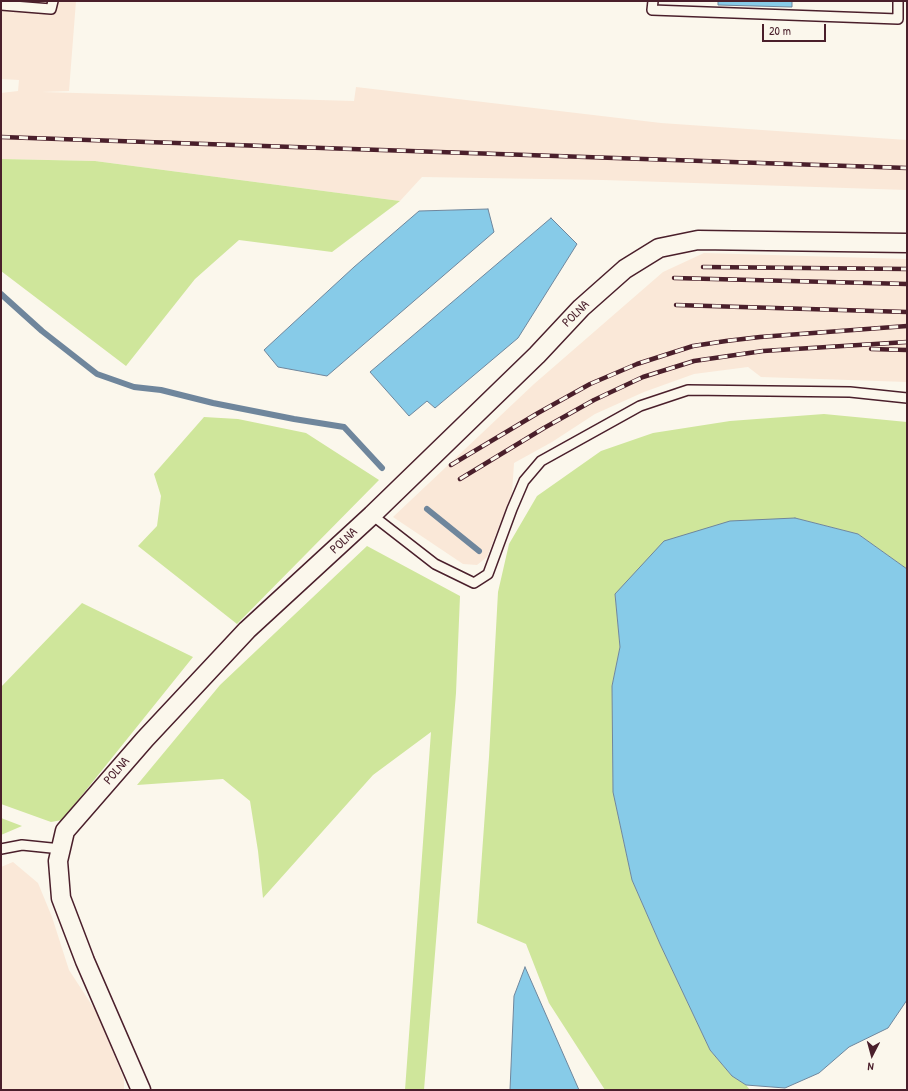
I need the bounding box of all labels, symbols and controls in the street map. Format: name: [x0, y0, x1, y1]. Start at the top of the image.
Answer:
scale bar: [764, 16, 828, 42]
text: 20 m: [769, 22, 791, 39]
street label: POLNA: [559, 297, 593, 331]
street label: POLNA: [327, 525, 361, 557]
street label: POLNA: [101, 754, 133, 788]
north arrow: [852, 1035, 892, 1075]
text: N: [867, 1060, 874, 1074]

